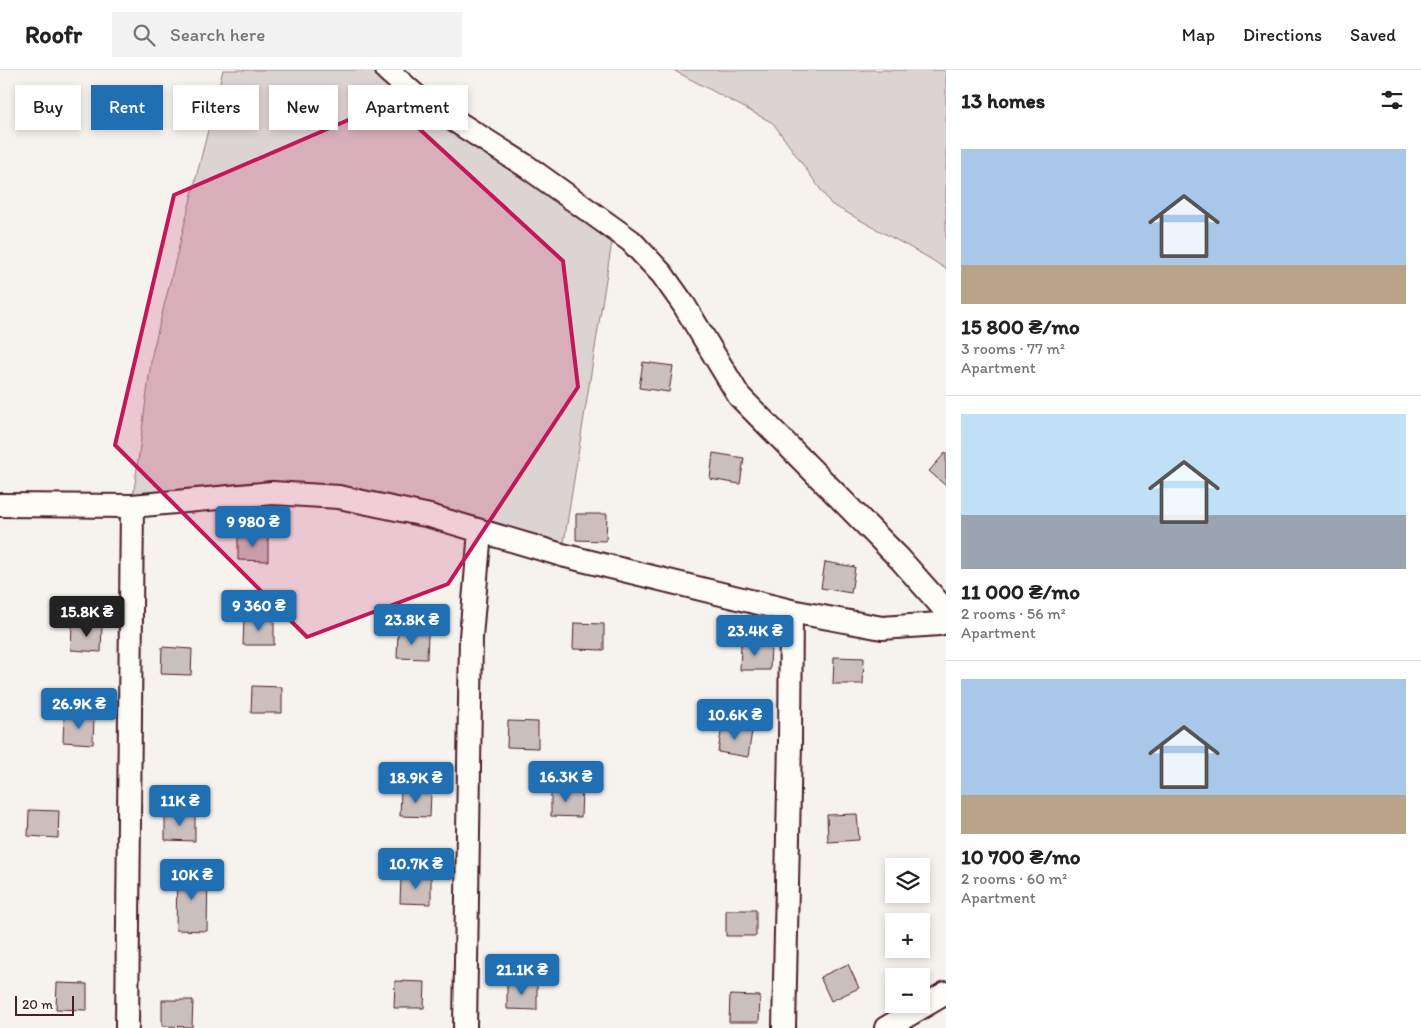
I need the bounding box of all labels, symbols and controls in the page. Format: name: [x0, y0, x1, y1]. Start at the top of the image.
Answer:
search box: [112, 12, 462, 57]
text: Roofr: [25, 20, 82, 49]
icon: search: [130, 21, 158, 49]
text: Search here: [170, 23, 265, 46]
text: Map: [1182, 24, 1215, 46]
text: Directions: [1243, 24, 1322, 46]
text: Saved: [1350, 24, 1396, 46]
chip: Buy: [15, 85, 81, 130]
chip: Rent: [91, 85, 163, 130]
chip: Filters: [173, 85, 259, 130]
chip: New: [269, 85, 338, 130]
chip: Apartment: [348, 85, 468, 130]
icon: filters: [1378, 86, 1406, 114]
text: 13 homes: [961, 88, 1045, 113]
icon: home: [1139, 181, 1229, 271]
text: 15 800 ₴/mo: [961, 314, 1080, 339]
text: 3 rooms · 77 m²: [961, 339, 1065, 358]
text: Apartment: [961, 358, 1036, 377]
icon: home: [1139, 447, 1229, 537]
pin: 9 980 ₴: [207, 506, 299, 548]
text: 9 980 ₴: [226, 512, 280, 531]
text: 11 000 ₴/mo: [961, 579, 1080, 604]
pin: 9 360 ₴: [213, 590, 305, 632]
pin: 15.8K ₴: [41, 596, 133, 638]
text: 9 360 ₴: [232, 596, 286, 615]
text: 15.8K ₴: [60, 602, 114, 621]
pin: 23.8K ₴: [366, 604, 458, 646]
text: 2 rooms · 56 m²: [961, 604, 1066, 623]
text: 23.8K ₴: [385, 610, 439, 629]
pin: 23.4K ₴: [709, 614, 801, 657]
text: 23.4K ₴: [727, 621, 783, 640]
text: Apartment: [961, 623, 1036, 642]
pin: 26.9K ₴: [33, 688, 125, 730]
text: 26.9K ₴: [52, 694, 106, 713]
pin: 10.6K ₴: [689, 698, 781, 741]
text: 10.6K ₴: [708, 705, 762, 724]
icon: home: [1139, 712, 1229, 802]
pin: 16.3K ₴: [520, 760, 612, 803]
pin: 18.9K ₴: [370, 762, 462, 804]
text: 16.3K ₴: [539, 767, 593, 786]
text: 18.9K ₴: [390, 768, 443, 787]
pin: 11K ₴: [145, 784, 215, 827]
text: 11K ₴: [160, 791, 200, 810]
text: 10 700 ₴/mo: [961, 844, 1081, 869]
pin: 10.7K ₴: [370, 848, 462, 890]
text: 10.7K ₴: [389, 854, 443, 873]
pin: 10K ₴: [157, 858, 227, 901]
map controls: [885, 858, 930, 1013]
button: layers: [885, 858, 930, 903]
text: 10K ₴: [171, 865, 213, 884]
text: 2 rooms · 60 m²: [961, 869, 1067, 888]
text: Apartment: [961, 888, 1036, 907]
button: +: [885, 913, 930, 958]
pin: 21.1K ₴: [476, 954, 568, 996]
text: 21.1K ₴: [496, 960, 548, 979]
button: −: [885, 968, 930, 1013]
scale bar: [15, 993, 74, 1016]
text: 20 m: [22, 996, 53, 1013]

